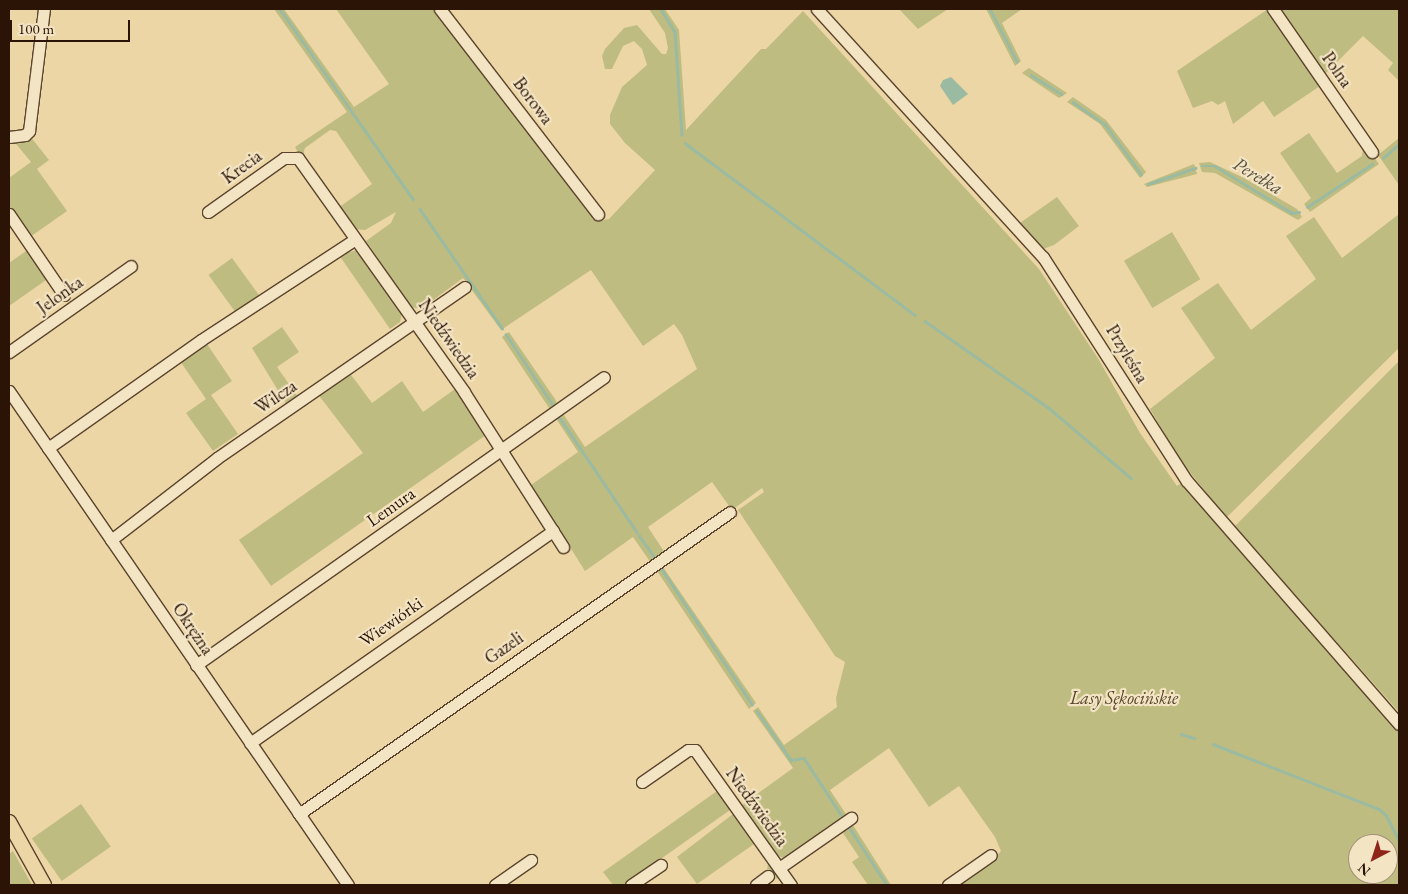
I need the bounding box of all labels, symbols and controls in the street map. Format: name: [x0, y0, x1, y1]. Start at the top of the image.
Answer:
scale bar: [12, 10, 132, 42]
text: 100 m: [18, 19, 54, 38]
street label: Polna: [1317, 48, 1357, 92]
street label: Borowa: [508, 73, 558, 129]
street label: Krecia: [218, 145, 266, 189]
water label: Perełka: [1229, 152, 1287, 200]
street label: Jelonka: [33, 271, 87, 319]
street label: Niedźwiedzia: [414, 295, 484, 383]
street label: Przyleśna: [1101, 321, 1153, 387]
street label: Wilcza: [251, 375, 301, 419]
street label: Lemura: [363, 483, 419, 531]
street label: Wiewiórki: [355, 592, 427, 652]
street label: Okrężna: [168, 599, 218, 659]
street label: Gazeli: [480, 627, 528, 669]
park label: Lasy Sękocińskie: [1070, 687, 1178, 709]
street label: Niedźwiedzia: [721, 763, 793, 851]
north arrow: [1348, 834, 1398, 884]
text: N: [1354, 859, 1374, 880]

